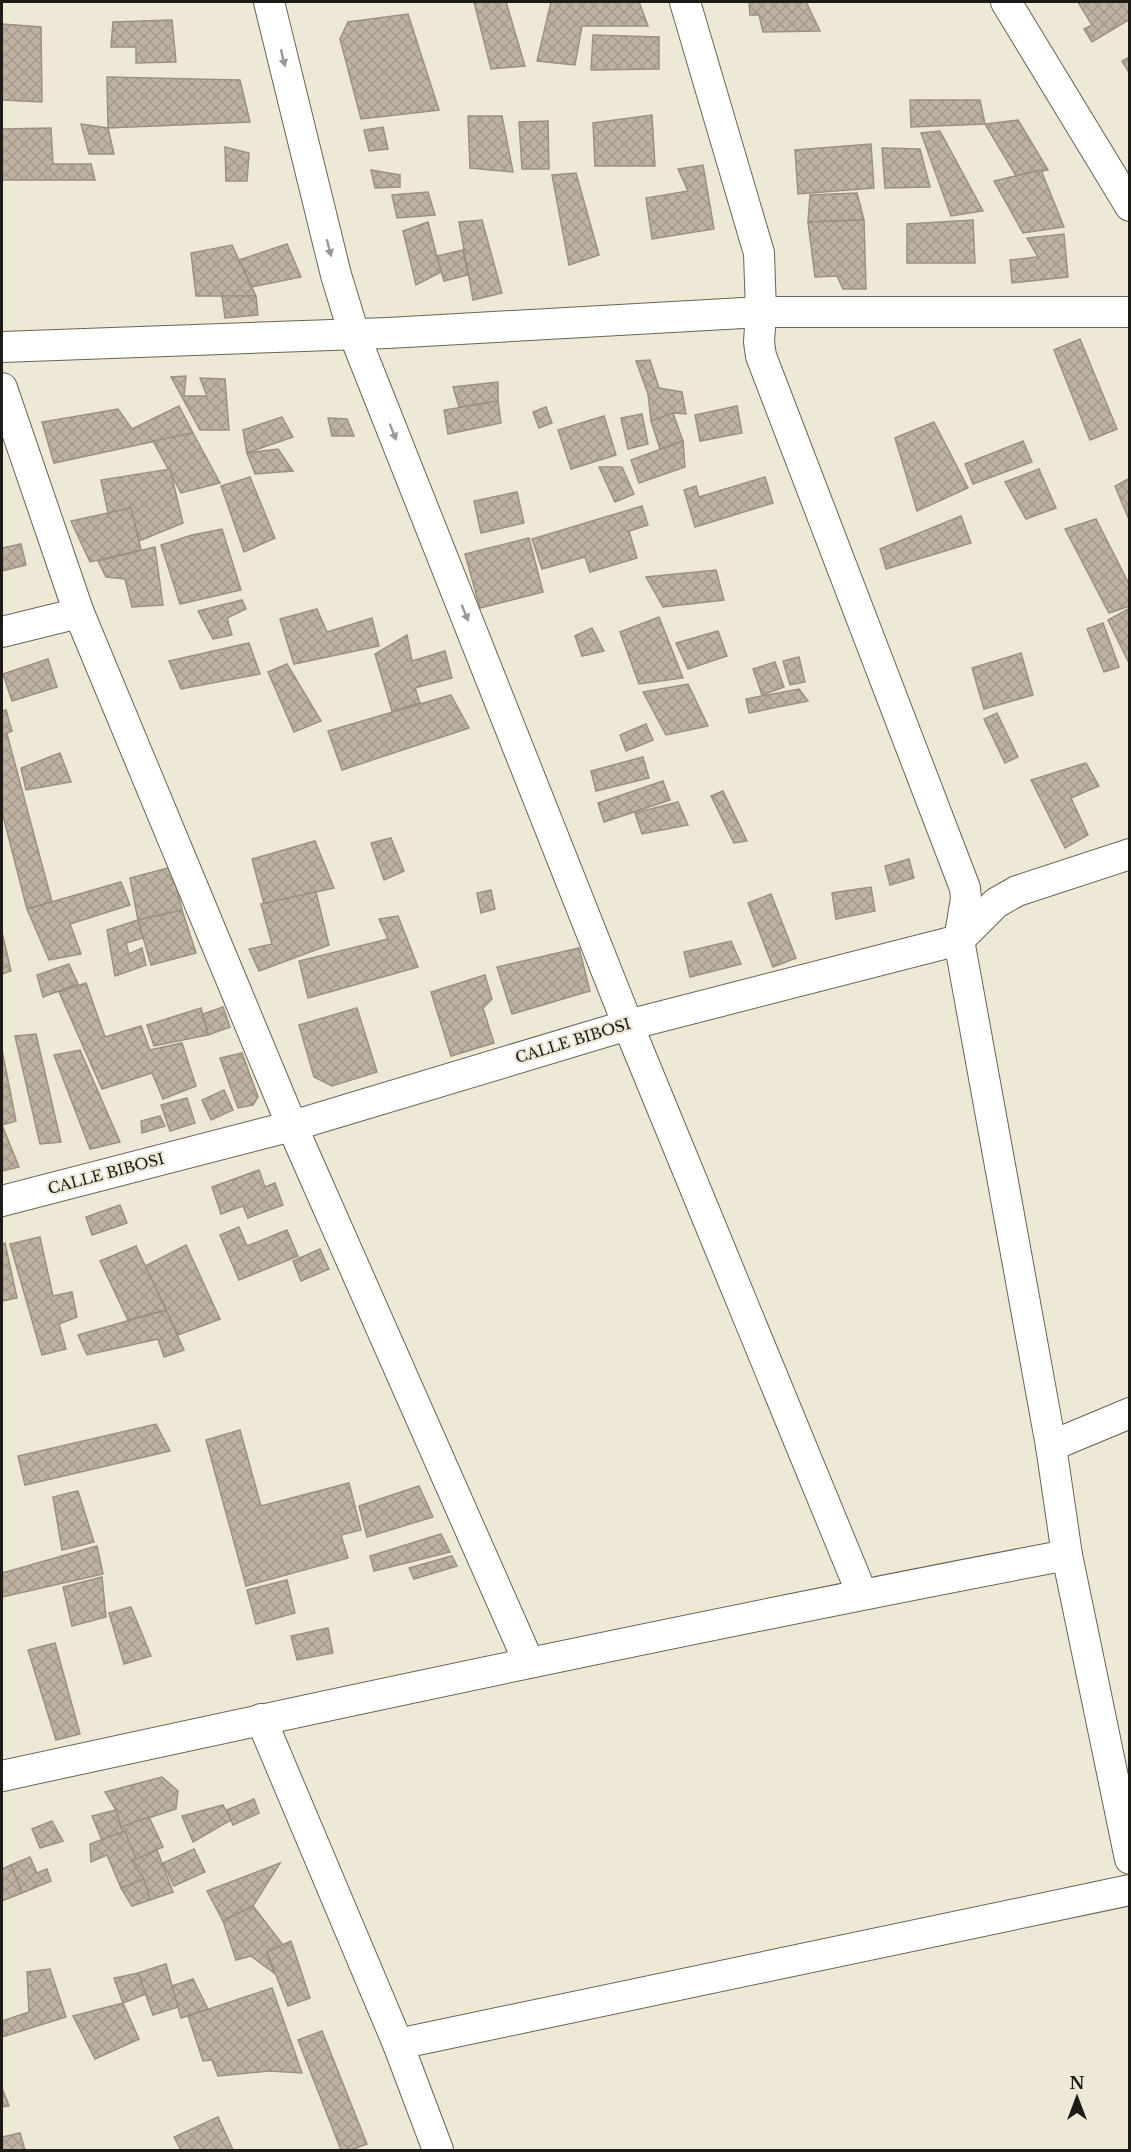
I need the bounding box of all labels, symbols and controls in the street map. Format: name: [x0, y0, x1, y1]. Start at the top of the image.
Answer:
one-way arrow: [279, 49, 289, 68]
one-way arrow: [325, 239, 335, 257]
one-way arrow: [389, 423, 398, 441]
one-way arrow: [461, 604, 470, 622]
street label: CALLE BIBOSI: [513, 1014, 633, 1067]
street label: CALLE BIBOSI: [46, 1149, 166, 1198]
north arrow: [1047, 2068, 1107, 2128]
text: N: [1069, 2073, 1085, 2093]

